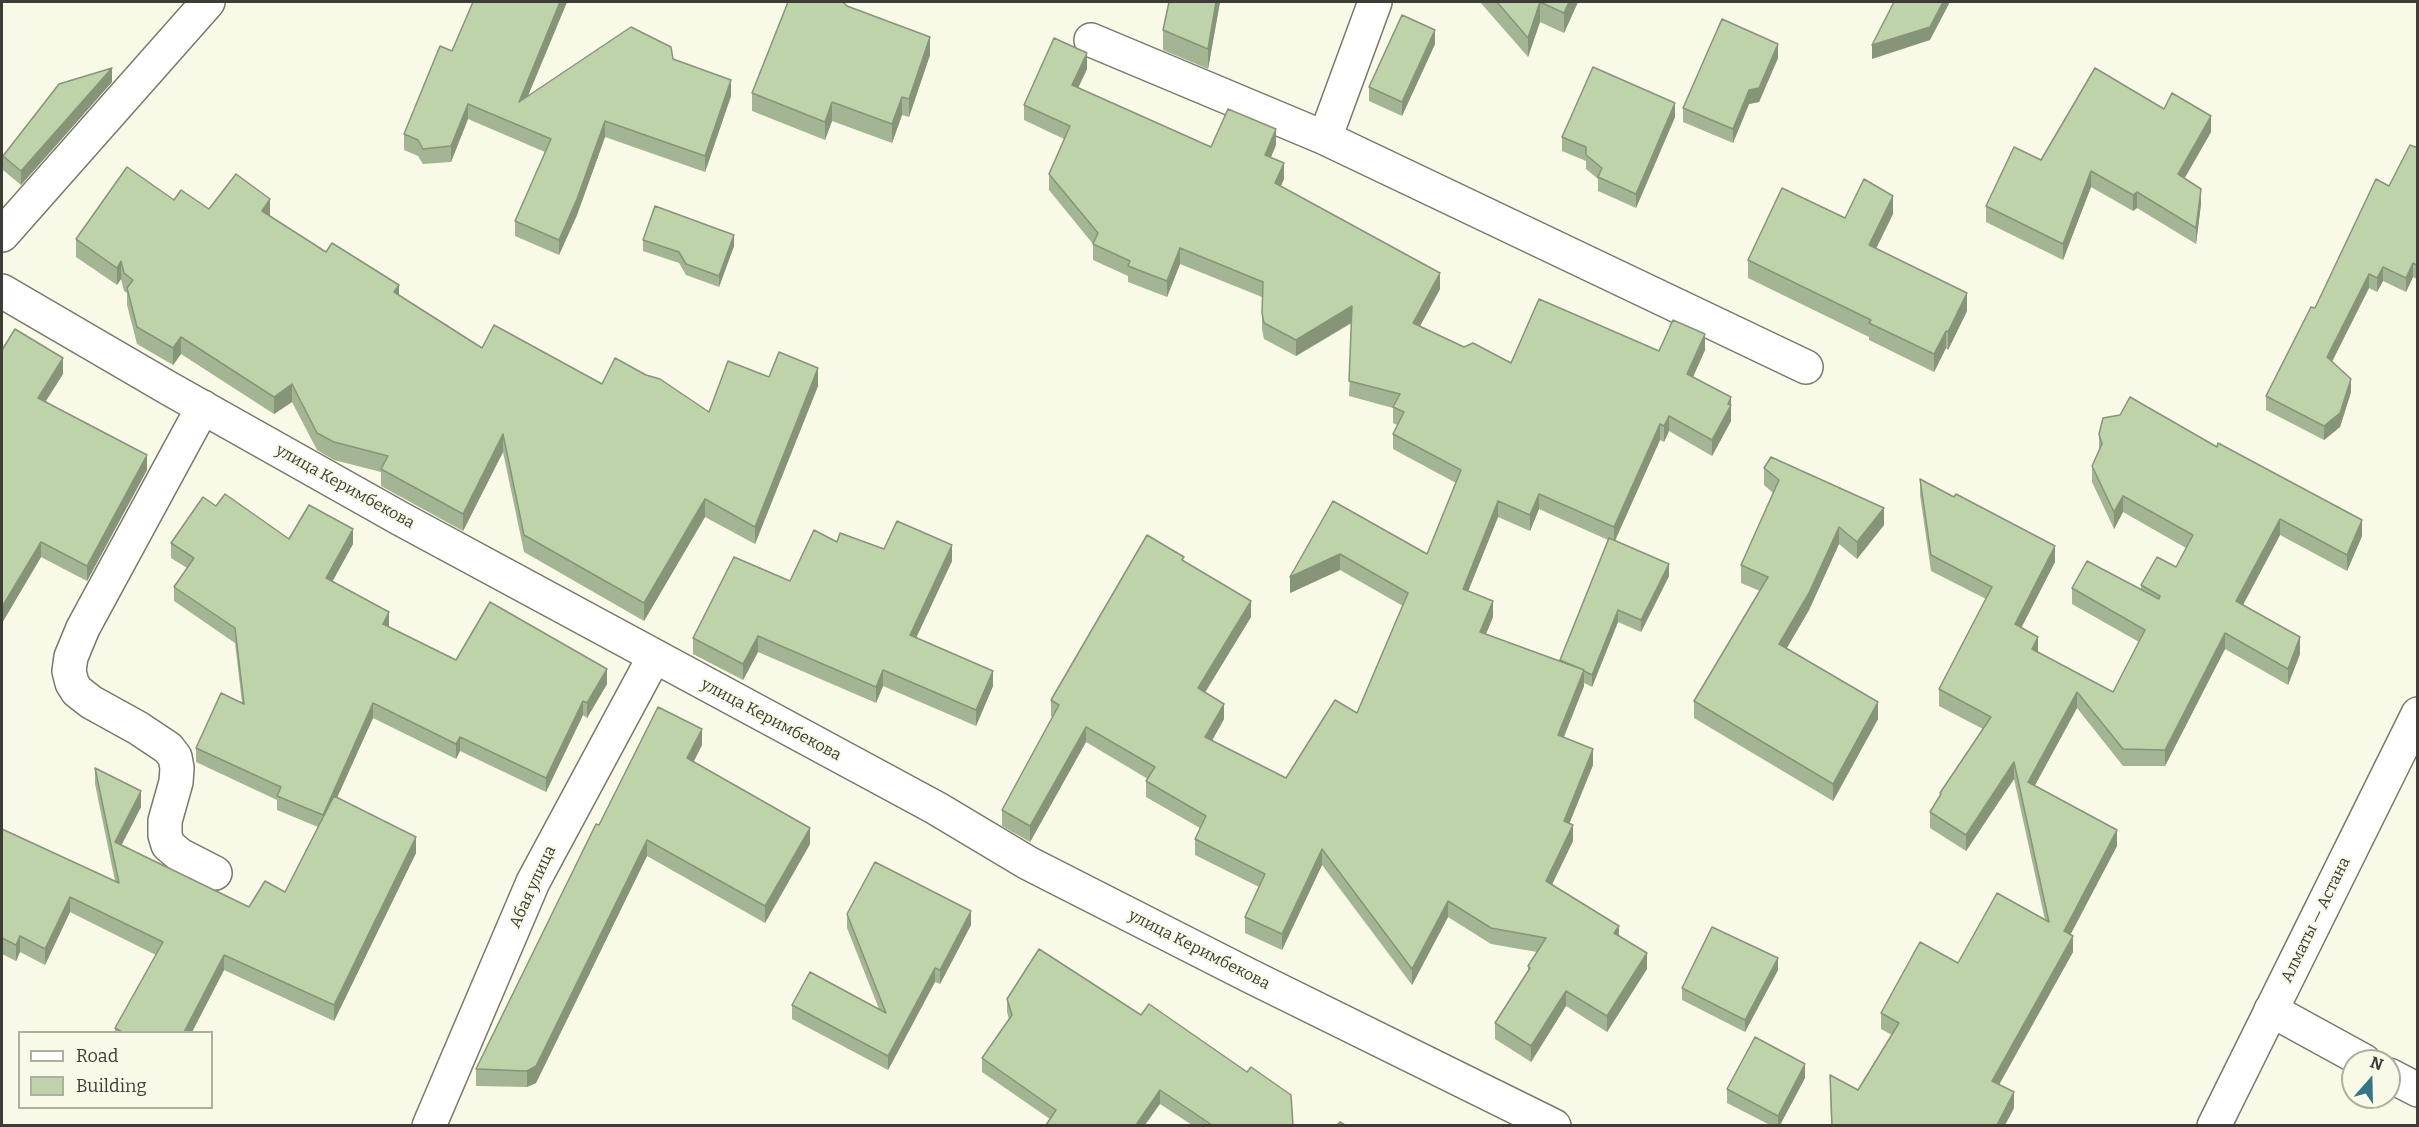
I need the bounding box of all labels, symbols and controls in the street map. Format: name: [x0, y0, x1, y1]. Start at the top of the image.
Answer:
street label: улица Керимбекова: [272, 441, 418, 533]
street label: улица Керимбекова: [698, 675, 844, 765]
street label: Абая улица: [506, 843, 560, 931]
street label: Алматы — Астана: [2277, 854, 2355, 986]
street label: улица Керимбекова: [1125, 906, 1273, 994]
legend: [18, 1031, 213, 1109]
text: Road: [76, 1045, 118, 1067]
north arrow: [2341, 1049, 2401, 1109]
text: N: [2368, 1052, 2386, 1075]
text: Building: [76, 1075, 147, 1097]

